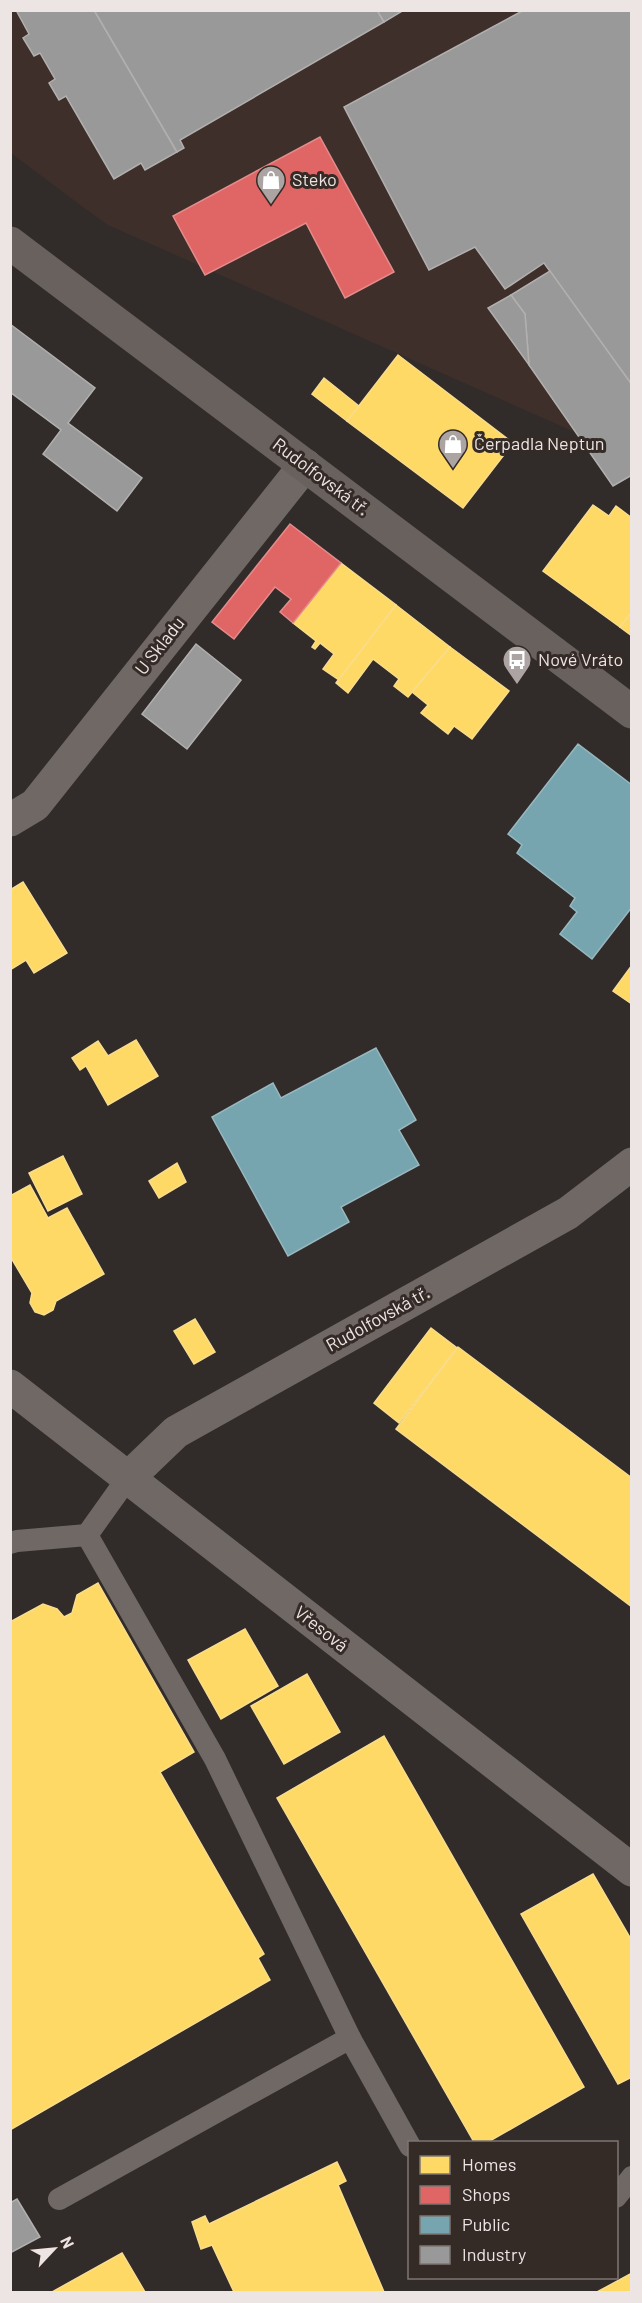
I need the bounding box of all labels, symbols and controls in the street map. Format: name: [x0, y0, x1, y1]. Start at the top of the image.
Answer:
shop icon: Steko: [255, 164, 287, 206]
place label: Steko: [292, 168, 337, 190]
shop icon: Čerpadla Neptun: [437, 428, 469, 470]
place label: Čerpadla Neptun: [474, 432, 605, 454]
street label: Rudolfovská tř.: [269, 433, 374, 520]
street label: U Skladu: [130, 612, 189, 679]
bus stop icon: Nové Vráto: [501, 644, 533, 686]
place label: Nové Vráto: [538, 648, 623, 670]
street label: Rudolfovská tř.: [322, 1281, 433, 1356]
street label: Vřesová: [290, 1600, 353, 1656]
legend: [408, 2141, 618, 2279]
text: Homes: [462, 2153, 516, 2175]
text: Shops: [462, 2183, 511, 2205]
text: Public: [462, 2213, 510, 2235]
north arrow: [24, 2219, 84, 2279]
text: N: [57, 2233, 79, 2251]
text: Industry: [462, 2243, 526, 2265]

